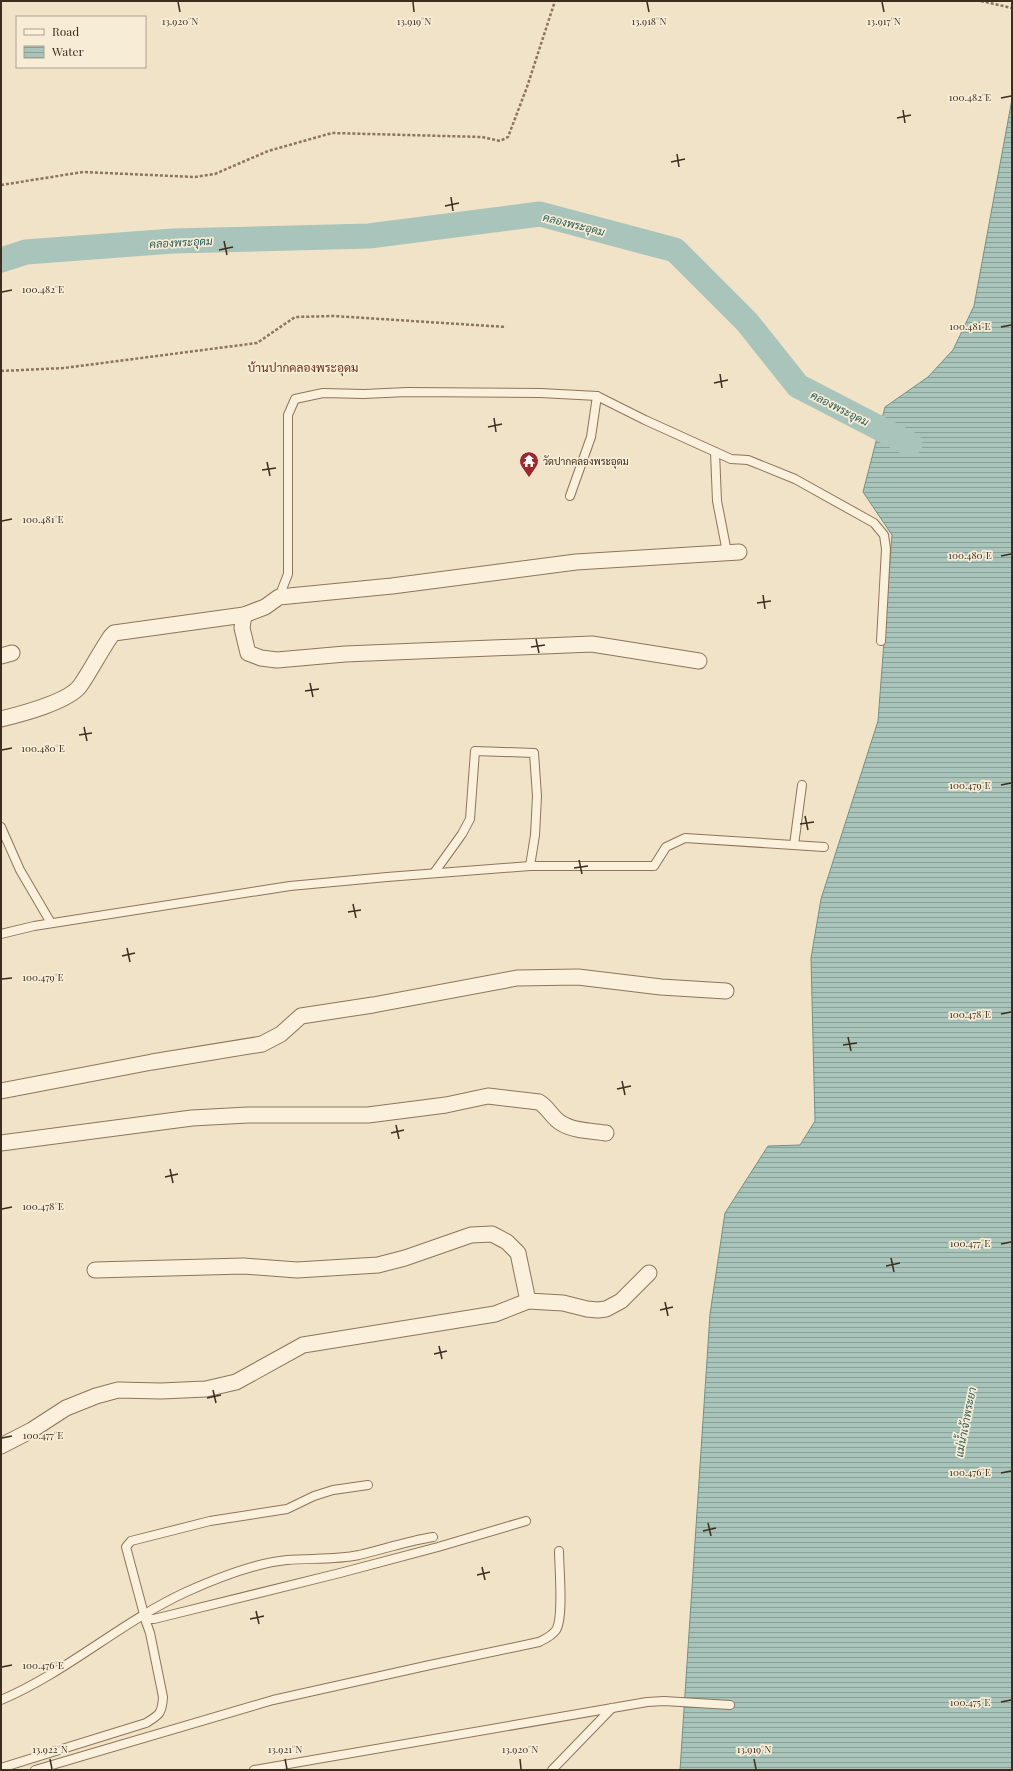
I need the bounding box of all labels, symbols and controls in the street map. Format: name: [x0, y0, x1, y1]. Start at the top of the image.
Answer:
text: 13.920°N: [162, 14, 198, 28]
text: 13.919°N: [397, 14, 431, 28]
text: 13.918°N: [632, 14, 666, 28]
text: 13.917°N: [867, 14, 901, 28]
legend: [16, 16, 146, 68]
text: Road: [52, 23, 79, 39]
text: Water: [51, 43, 85, 59]
text: 100.482°E: [949, 90, 991, 104]
water label: คลองพระอุดม: [541, 209, 607, 241]
water label: คลองพระอุดม: [149, 233, 213, 253]
text: 100.482°E: [22, 282, 64, 296]
text: 100.481°E: [949, 319, 991, 333]
district label: บ้านปากคลองพระอุดม: [248, 359, 358, 377]
water label: คลองพระอุดม: [807, 387, 872, 431]
temple icon: วัดปากคลองพระอุดม: [518, 450, 540, 478]
place label: วัดปากคลองพระอุดม: [543, 454, 629, 469]
text: 100.481°E: [22, 512, 64, 526]
text: 100.480°E: [948, 548, 992, 562]
text: 100.480°E: [21, 741, 65, 755]
text: 100.479°E: [949, 778, 991, 792]
text: 100.479°E: [22, 970, 64, 984]
text: 100.478°E: [949, 1007, 991, 1021]
text: 100.478°E: [22, 1199, 64, 1213]
text: 100.477°E: [950, 1236, 990, 1250]
water label: แม่น้ำเจ้าพระยา: [948, 1385, 979, 1458]
text: 100.477°E: [23, 1428, 63, 1442]
text: 100.476°E: [949, 1465, 991, 1479]
text: 100.476°E: [22, 1658, 64, 1672]
text: 100.475°E: [950, 1695, 990, 1709]
text: 13.922°N: [32, 1742, 68, 1756]
text: 13.921°N: [268, 1742, 302, 1756]
text: 13.920°N: [502, 1742, 538, 1756]
text: 13.919°N: [737, 1742, 771, 1756]

